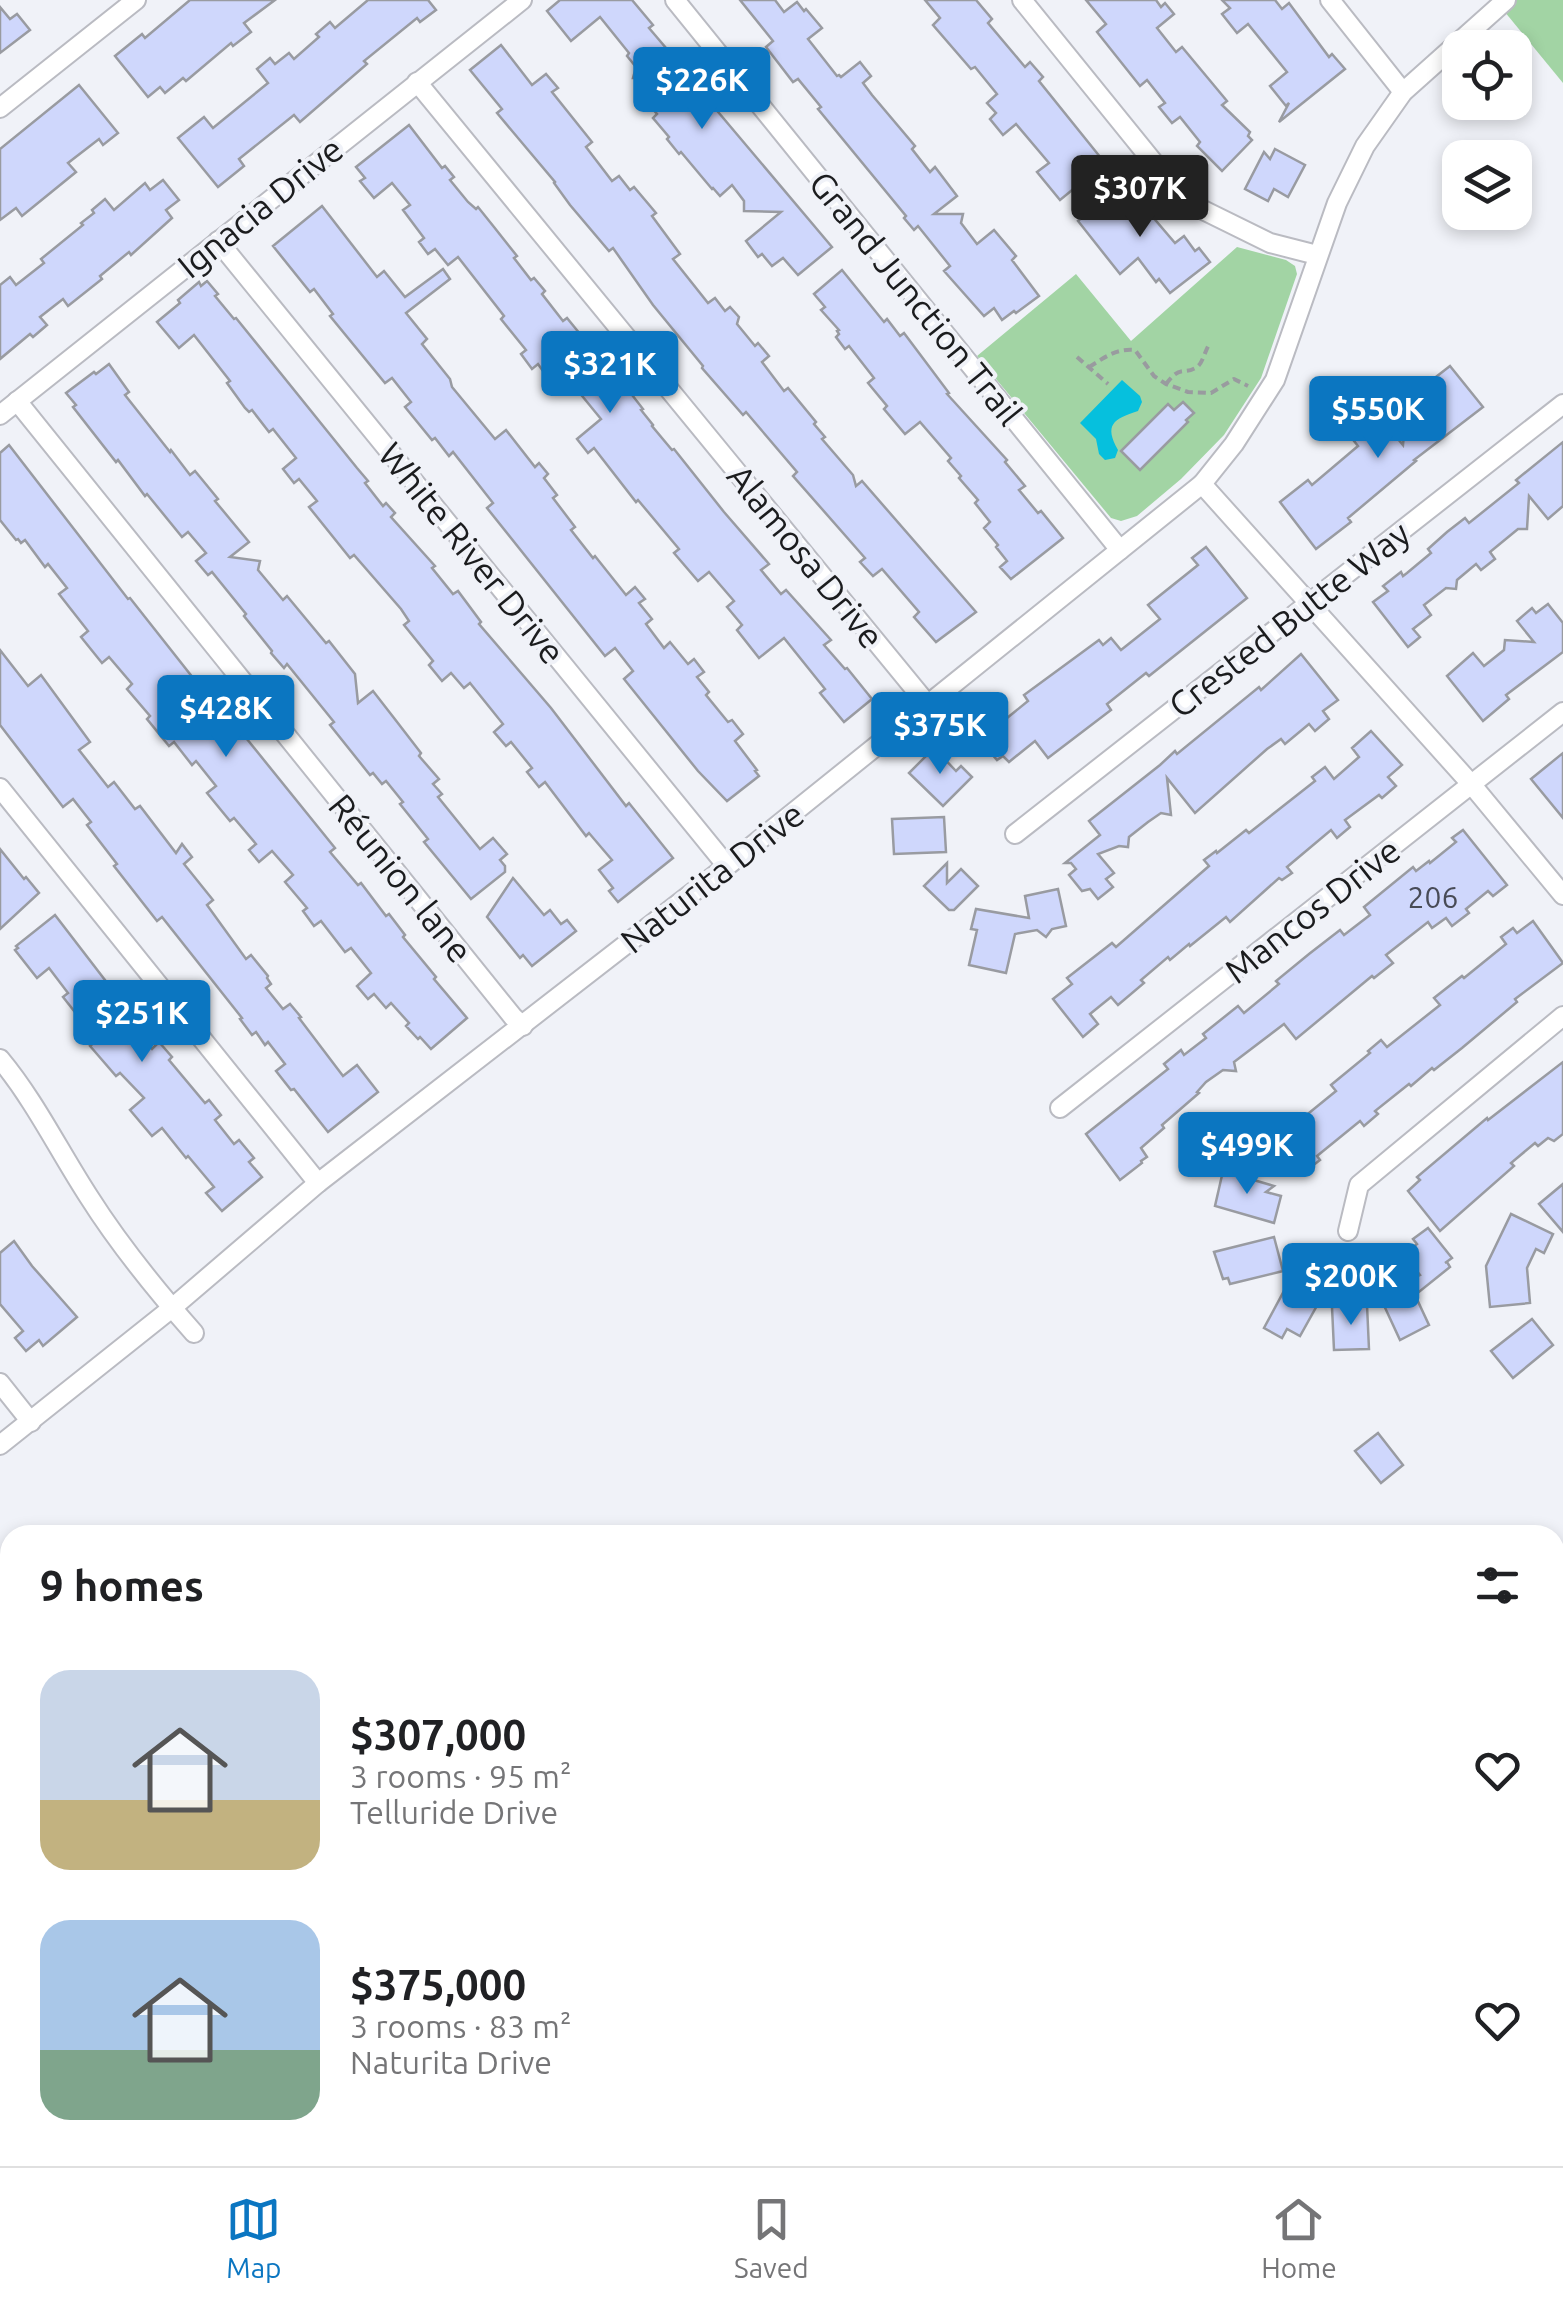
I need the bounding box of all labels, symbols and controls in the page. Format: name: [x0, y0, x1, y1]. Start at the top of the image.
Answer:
map controls: [1442, 30, 1532, 230]
button: locate: [1442, 30, 1532, 120]
pin: $226K: [632, 47, 772, 132]
text: $226K: [655, 61, 749, 97]
street label: Ignacia Drive: [169, 128, 351, 286]
button: layers: [1442, 140, 1532, 230]
pin: $307K: [1070, 155, 1210, 240]
street label: Grand Junction Trail: [802, 163, 1030, 433]
text: $307K: [1093, 169, 1187, 205]
pin: $321K: [540, 331, 680, 416]
text: $321K: [563, 345, 657, 381]
pin: $550K: [1308, 376, 1448, 461]
text: $550K: [1331, 390, 1425, 426]
street label: White River Drive: [371, 435, 573, 671]
street label: Alamosa Drive: [720, 456, 892, 656]
street label: Crested Butte Way: [1161, 513, 1417, 725]
pin: $428K: [156, 675, 296, 760]
text: $428K: [179, 689, 273, 725]
pin: $375K: [870, 692, 1010, 777]
text: $375K: [893, 706, 987, 742]
street label: Réunion lane: [321, 786, 481, 970]
street label: Naturita Drive: [613, 793, 811, 961]
street label: Mancos Drive: [1217, 829, 1407, 991]
house number: 206: [1408, 880, 1458, 914]
pin: $251K: [72, 980, 212, 1065]
text: $251K: [95, 994, 189, 1030]
pin: $499K: [1177, 1112, 1317, 1197]
text: $499K: [1200, 1126, 1294, 1162]
pin: $200K: [1281, 1243, 1421, 1328]
text: $200K: [1304, 1257, 1398, 1293]
icon: filters: [1470, 1558, 1525, 1613]
text: 9 homes: [40, 1562, 204, 1609]
icon: home: [120, 1710, 240, 1830]
text: $307,000: [350, 1711, 526, 1758]
icon: heart: [1470, 1743, 1525, 1798]
text: 3 rooms · 95 m²: [350, 1758, 571, 1794]
text: Telluride Drive: [350, 1794, 558, 1830]
icon: home: [120, 1960, 240, 2080]
text: $375,000: [350, 1961, 526, 2008]
icon: heart: [1470, 1993, 1525, 2048]
text: 3 rooms · 83 m²: [350, 2008, 571, 2044]
text: Naturita Drive: [350, 2044, 552, 2080]
tab: Map: [226, 2192, 281, 2283]
tab: Saved: [734, 2192, 809, 2283]
tab: Home: [1261, 2192, 1337, 2283]

